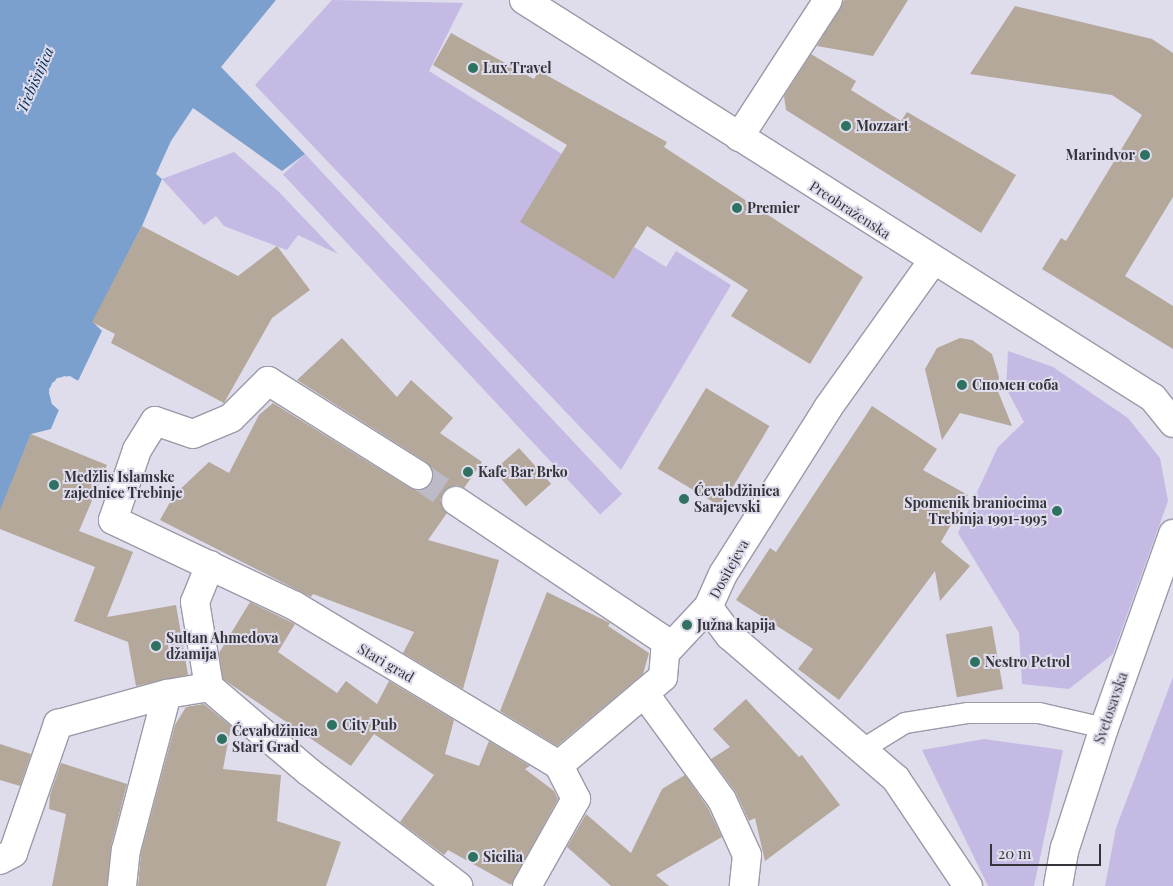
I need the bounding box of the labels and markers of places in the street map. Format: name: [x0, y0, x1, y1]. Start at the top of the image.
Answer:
place label: Lux Travel: [483, 60, 552, 76]
marker: Lux Travel: [467, 62, 479, 74]
place label: Mozzart: [856, 118, 909, 134]
marker: Mozzart: [840, 120, 852, 132]
place label: Marindvor: [1066, 147, 1135, 163]
marker: Marindvor: [1139, 149, 1151, 161]
place label: Premier: [747, 200, 800, 216]
marker: Premier: [731, 202, 743, 214]
place label: Спомен соба: [972, 377, 1059, 393]
marker: Спомен соба: [956, 379, 968, 391]
place label: Kafe Bar Brko: [478, 464, 568, 480]
marker: Kafe Bar Brko: [462, 466, 474, 478]
place label: Medžlis Islamske zajednice Trebinje: [64, 469, 183, 502]
marker: Medžlis Islamske zajednice Trebinje: [48, 479, 60, 491]
place label: Ćevabdžinica Sarajevski: [694, 483, 780, 516]
marker: Ćevabdžinica Sarajevski: [678, 493, 690, 505]
place label: Spomenik braniocima Trebinja 1991-1995: [904, 495, 1047, 528]
marker: Spomenik braniocima Trebinja 1991-1995: [1051, 505, 1063, 517]
place label: Južna kapija: [697, 617, 776, 633]
marker: Južna kapija: [681, 619, 693, 631]
place label: Sultan Ahmedova džamija: [166, 630, 279, 662]
marker: Sultan Ahmedova džamija: [150, 640, 162, 652]
place label: Nestro Petrol: [985, 654, 1070, 670]
marker: Nestro Petrol: [969, 656, 981, 668]
place label: City Pub: [342, 717, 397, 733]
marker: City Pub: [326, 719, 338, 731]
place label: Ćevabdžinica Stari Grad: [232, 723, 318, 756]
marker: Ćevabdžinica Stari Grad: [216, 733, 228, 745]
place label: Sicilia: [483, 849, 523, 865]
marker: Sicilia: [467, 851, 479, 863]

